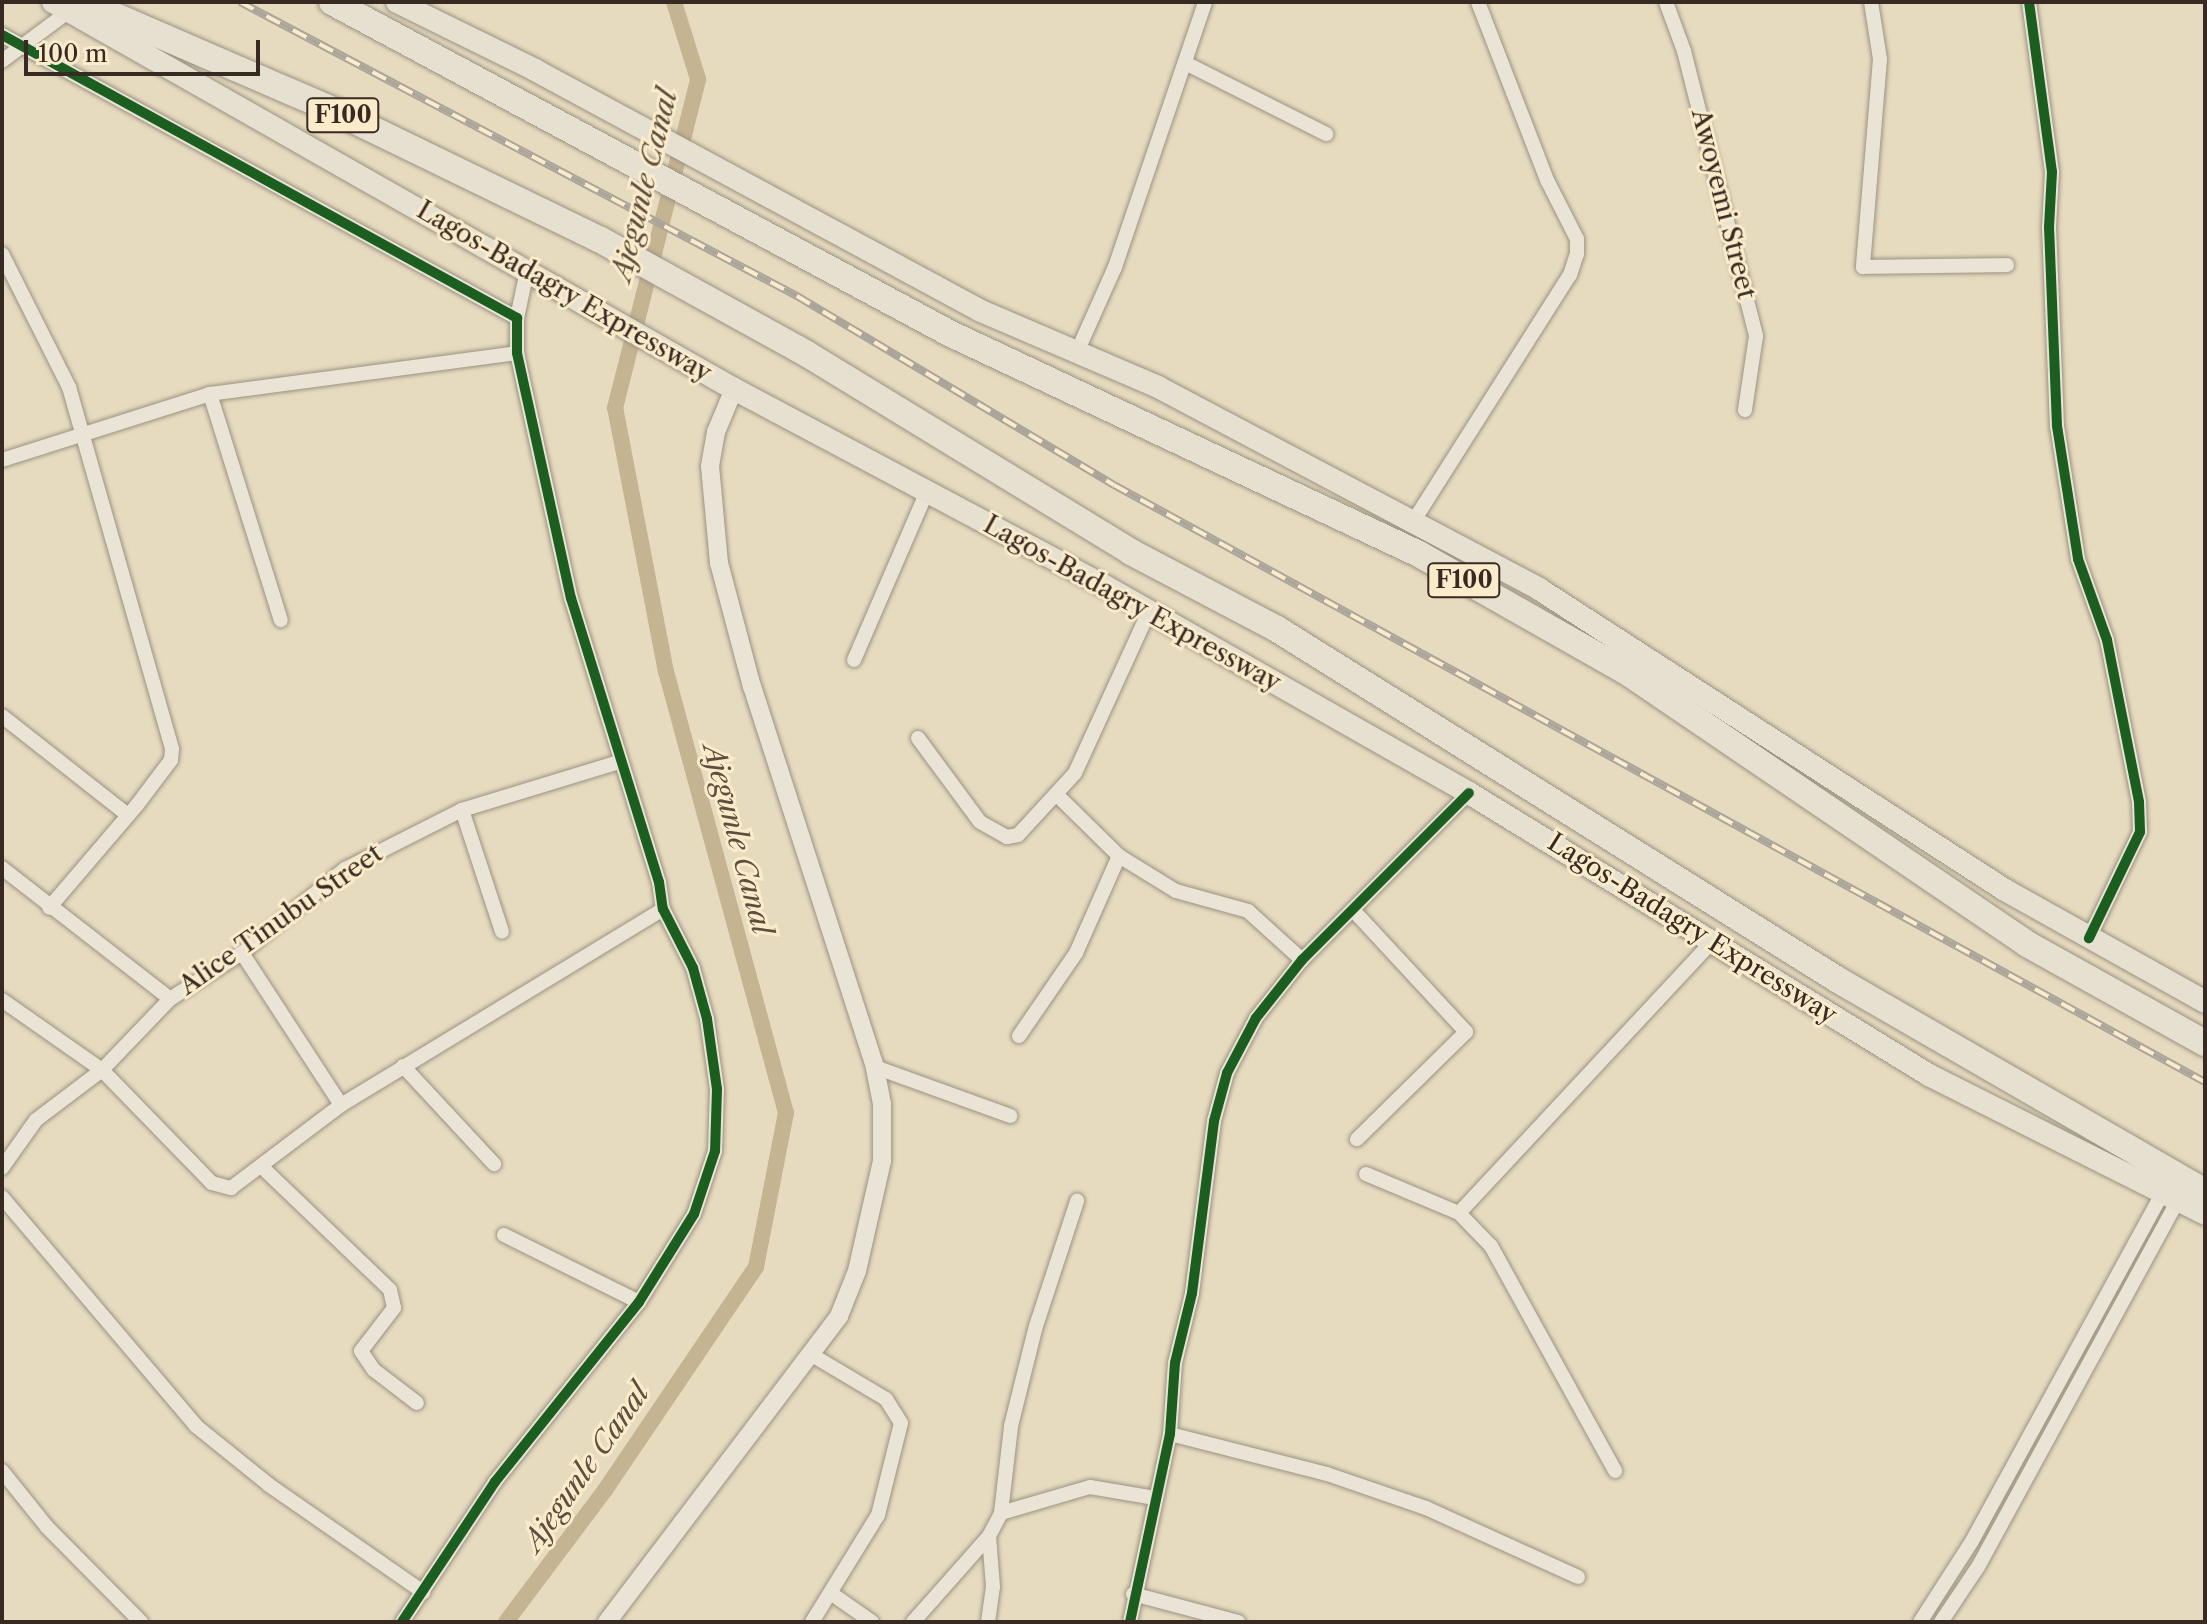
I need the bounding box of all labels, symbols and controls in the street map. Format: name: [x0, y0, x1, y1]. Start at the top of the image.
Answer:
scale bar: [28, 24, 264, 74]
text: 100 m: [38, 39, 107, 68]
water label: Ajegunle Canal: [604, 86, 684, 284]
road number: F100: [305, 95, 381, 135]
street label: Awoyemi Street: [1684, 106, 1762, 302]
street label: Lagos-Badagry Expressway: [411, 195, 717, 389]
street label: Lagos-Badagry Expressway: [978, 509, 1286, 699]
road number: F100: [1426, 560, 1502, 600]
water label: Ajegunle Canal: [696, 740, 780, 938]
street label: Lagos-Badagry Expressway: [1541, 827, 1843, 1031]
street label: Alice Tinubu Street: [173, 838, 389, 1002]
water label: Ajegunle Canal: [516, 1377, 656, 1557]

